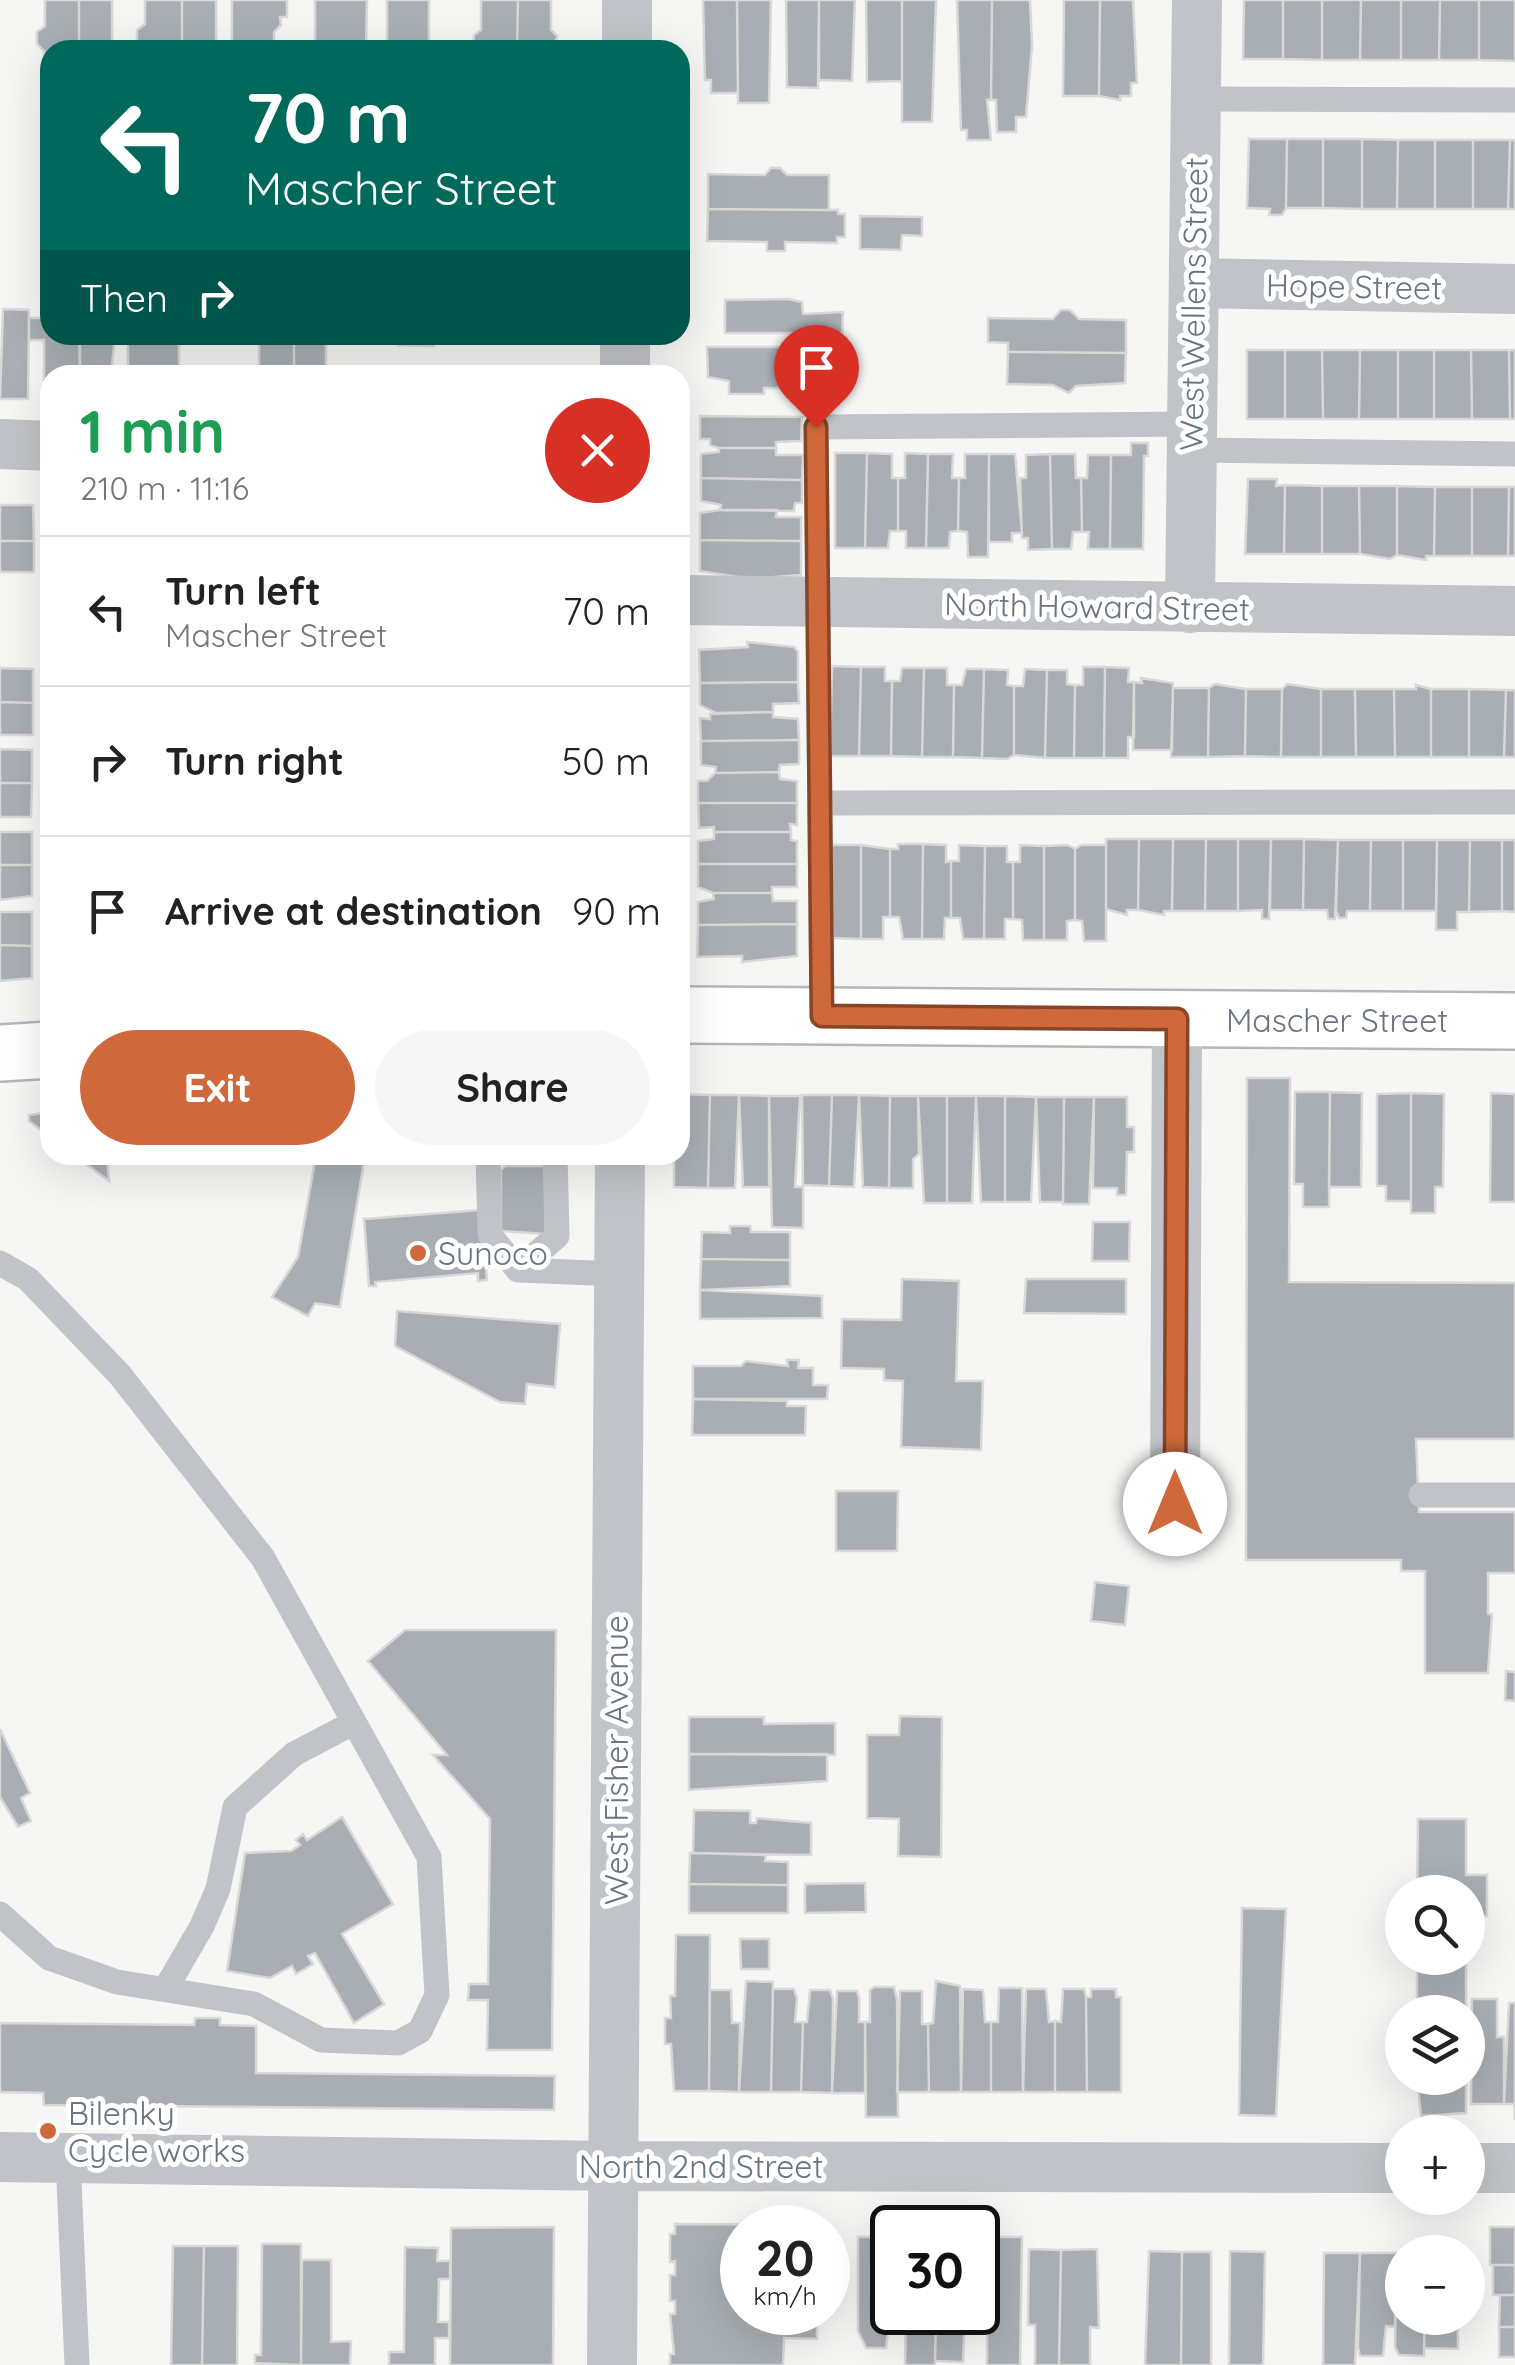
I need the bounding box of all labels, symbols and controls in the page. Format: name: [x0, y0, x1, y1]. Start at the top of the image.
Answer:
text: 70 m: [245, 73, 411, 161]
icon: left: [80, 80, 210, 210]
street label: West Wellens Street: [1170, 157, 1216, 451]
text: Mascher Street: [245, 160, 557, 216]
street label: Hope Street: [1266, 264, 1442, 308]
icon: right: [188, 270, 243, 325]
text: Then: [80, 274, 168, 322]
pin: [774, 325, 859, 428]
icon: arrive: [789, 340, 844, 395]
text: 1 min: [80, 393, 225, 468]
button: close: [545, 398, 650, 503]
text: 210 m · 11:16: [80, 468, 249, 508]
text: Turn left: [165, 567, 321, 615]
street label: North Howard Street: [944, 583, 1250, 629]
icon: left: [80, 584, 135, 639]
text: 70 m: [563, 587, 650, 635]
text: Mascher Street: [165, 615, 387, 655]
icon: right: [80, 734, 135, 789]
text: Turn right: [165, 737, 344, 785]
text: 50 m: [562, 737, 650, 785]
icon: arrive: [80, 884, 135, 939]
text: Arrive at destination: [165, 887, 542, 935]
text: 90 m: [572, 887, 661, 935]
street label: Mascher Street: [1226, 1000, 1448, 1040]
button: Exit: [80, 1030, 355, 1145]
button: Share: [375, 1030, 650, 1145]
place label: Sunoco: [438, 1233, 548, 1273]
marker: Sunoco: [407, 1242, 429, 1264]
position arrow: [1123, 1452, 1227, 1556]
street label: West Fisher Avenue: [596, 1615, 636, 1905]
map controls: [1385, 1875, 1485, 2335]
button: search: [1385, 1875, 1485, 1975]
button: layers: [1385, 1995, 1485, 2095]
place label: Bilenky Cycle works: [68, 2093, 245, 2170]
button: +: [1385, 2115, 1485, 2215]
marker: Bilenky Cycle works: [37, 2120, 59, 2142]
street label: North 2nd Street: [579, 2146, 823, 2186]
speed limit sign: 30: [870, 2205, 1000, 2335]
text: 20: [755, 2226, 815, 2289]
button: −: [1385, 2235, 1485, 2335]
text: km/h: [753, 2280, 817, 2311]

